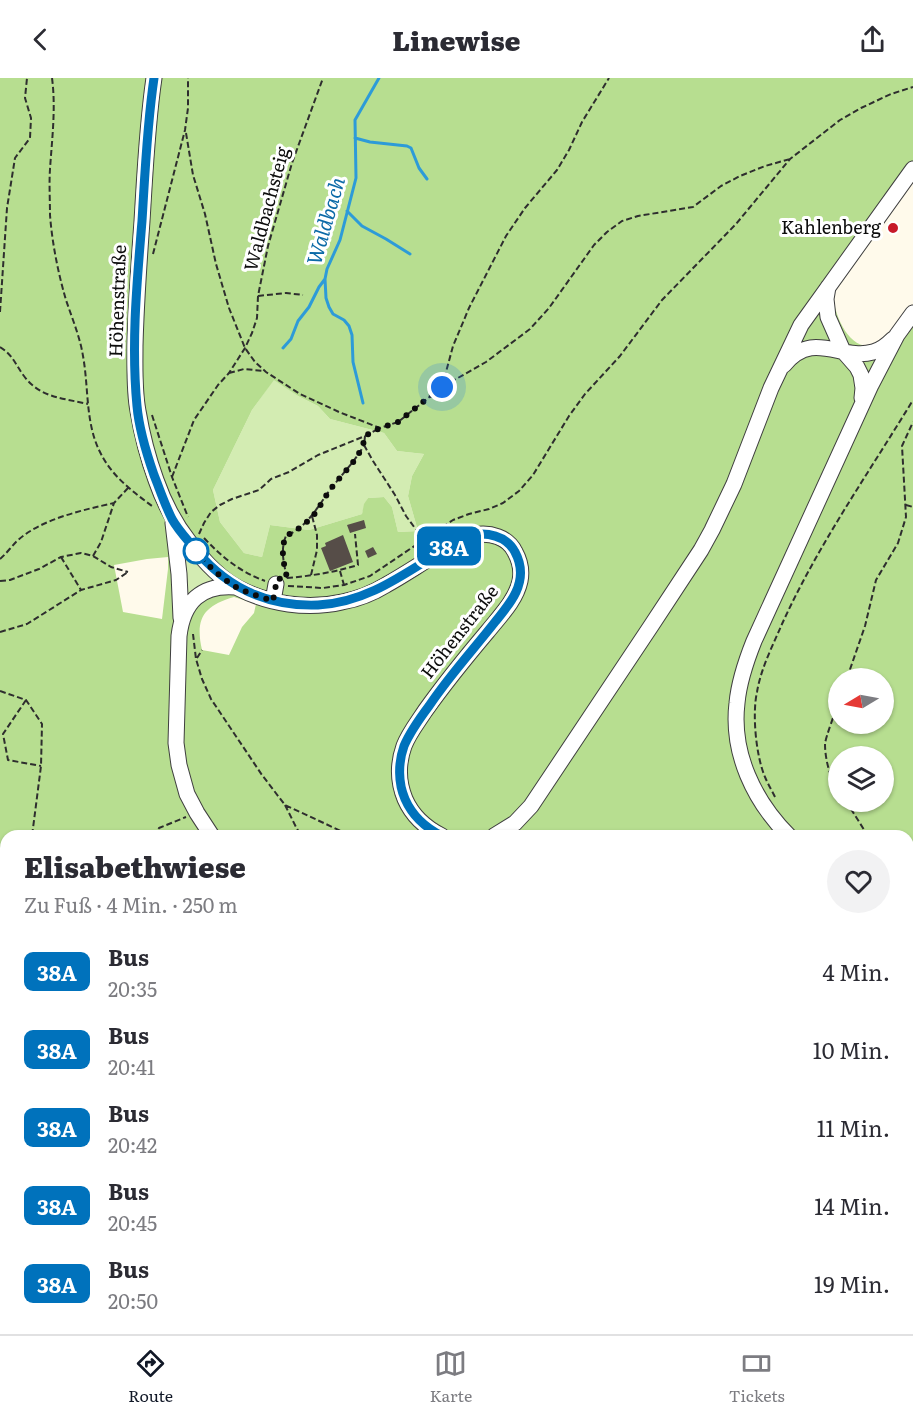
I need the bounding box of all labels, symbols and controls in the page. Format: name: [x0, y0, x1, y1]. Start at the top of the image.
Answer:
text: Linewise: [392, 19, 521, 59]
icon: back: [24, 23, 57, 56]
icon: share: [856, 23, 889, 56]
street label: Waldbachsteig: [236, 143, 295, 274]
water label: Waldbach: [297, 173, 351, 268]
place label: Kahlenberg: [781, 213, 882, 240]
marker: Kahlenberg: [886, 221, 900, 235]
street label: Höhenstraße: [101, 244, 132, 358]
your location: [427, 372, 457, 402]
line badge: 38A: [414, 526, 484, 566]
text: 38A: [429, 531, 469, 562]
unlabelled marker: [183, 538, 209, 564]
street label: Höhenstraße: [414, 578, 504, 684]
north arrow: [828, 668, 894, 734]
map controls: [828, 668, 894, 812]
button: layers: [828, 746, 894, 812]
text: Elisabethwiese: [24, 845, 246, 887]
button: heart: [827, 850, 890, 913]
text: Zu Fuß · 4 Min. · 250 m: [24, 889, 238, 919]
text: Bus: [108, 940, 149, 973]
text: 4 Min.: [822, 955, 890, 988]
text: 38A: [37, 956, 77, 987]
text: 20:35: [108, 973, 157, 1003]
text: Bus: [108, 1018, 149, 1051]
text: 10 Min.: [813, 1033, 890, 1066]
text: 38A: [37, 1034, 77, 1065]
text: 20:41: [108, 1051, 155, 1081]
text: Bus: [108, 1096, 149, 1129]
text: 11 Min.: [817, 1111, 890, 1144]
text: 38A: [37, 1112, 77, 1143]
text: 20:42: [108, 1129, 157, 1159]
text: Bus: [108, 1174, 149, 1207]
text: 14 Min.: [814, 1189, 890, 1222]
text: 38A: [37, 1190, 77, 1221]
text: 20:45: [108, 1207, 157, 1237]
text: Bus: [108, 1252, 149, 1285]
text: 19 Min.: [814, 1267, 890, 1300]
text: 38A: [37, 1268, 77, 1299]
text: 20:50: [108, 1285, 158, 1315]
tab: Route: [128, 1347, 173, 1407]
tab: Karte: [430, 1347, 472, 1407]
tab: Tickets: [729, 1347, 785, 1407]

